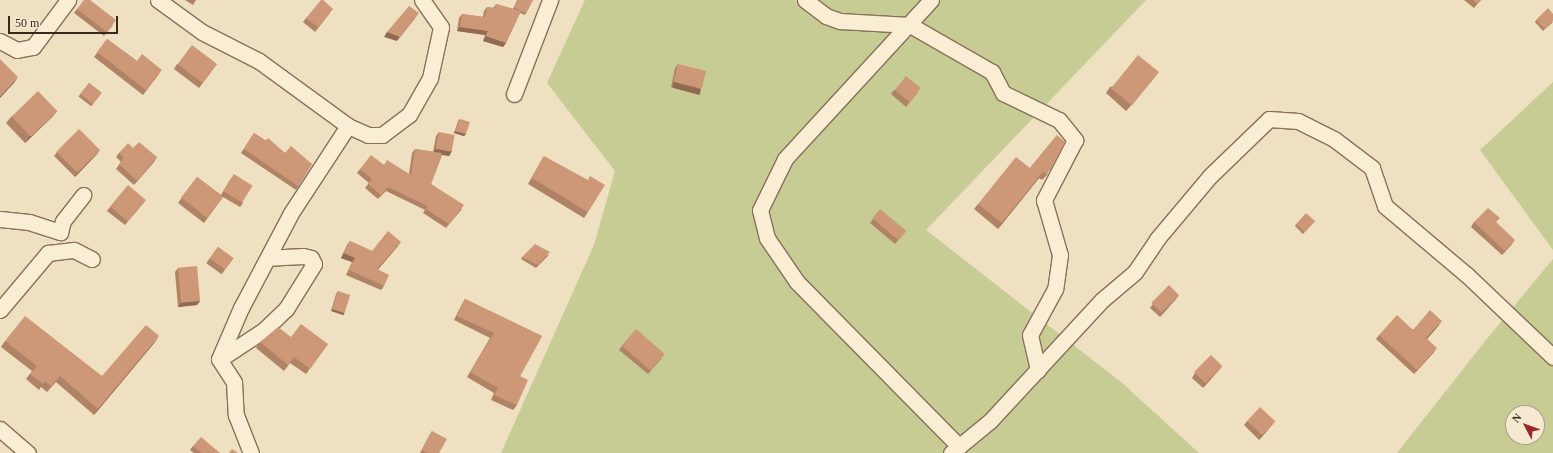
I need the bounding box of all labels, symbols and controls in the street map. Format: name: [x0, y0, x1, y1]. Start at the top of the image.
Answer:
scale bar: [10, 8, 120, 34]
text: 50 m: [15, 16, 39, 30]
north arrow: [1505, 405, 1545, 445]
text: N: [1510, 411, 1524, 425]

